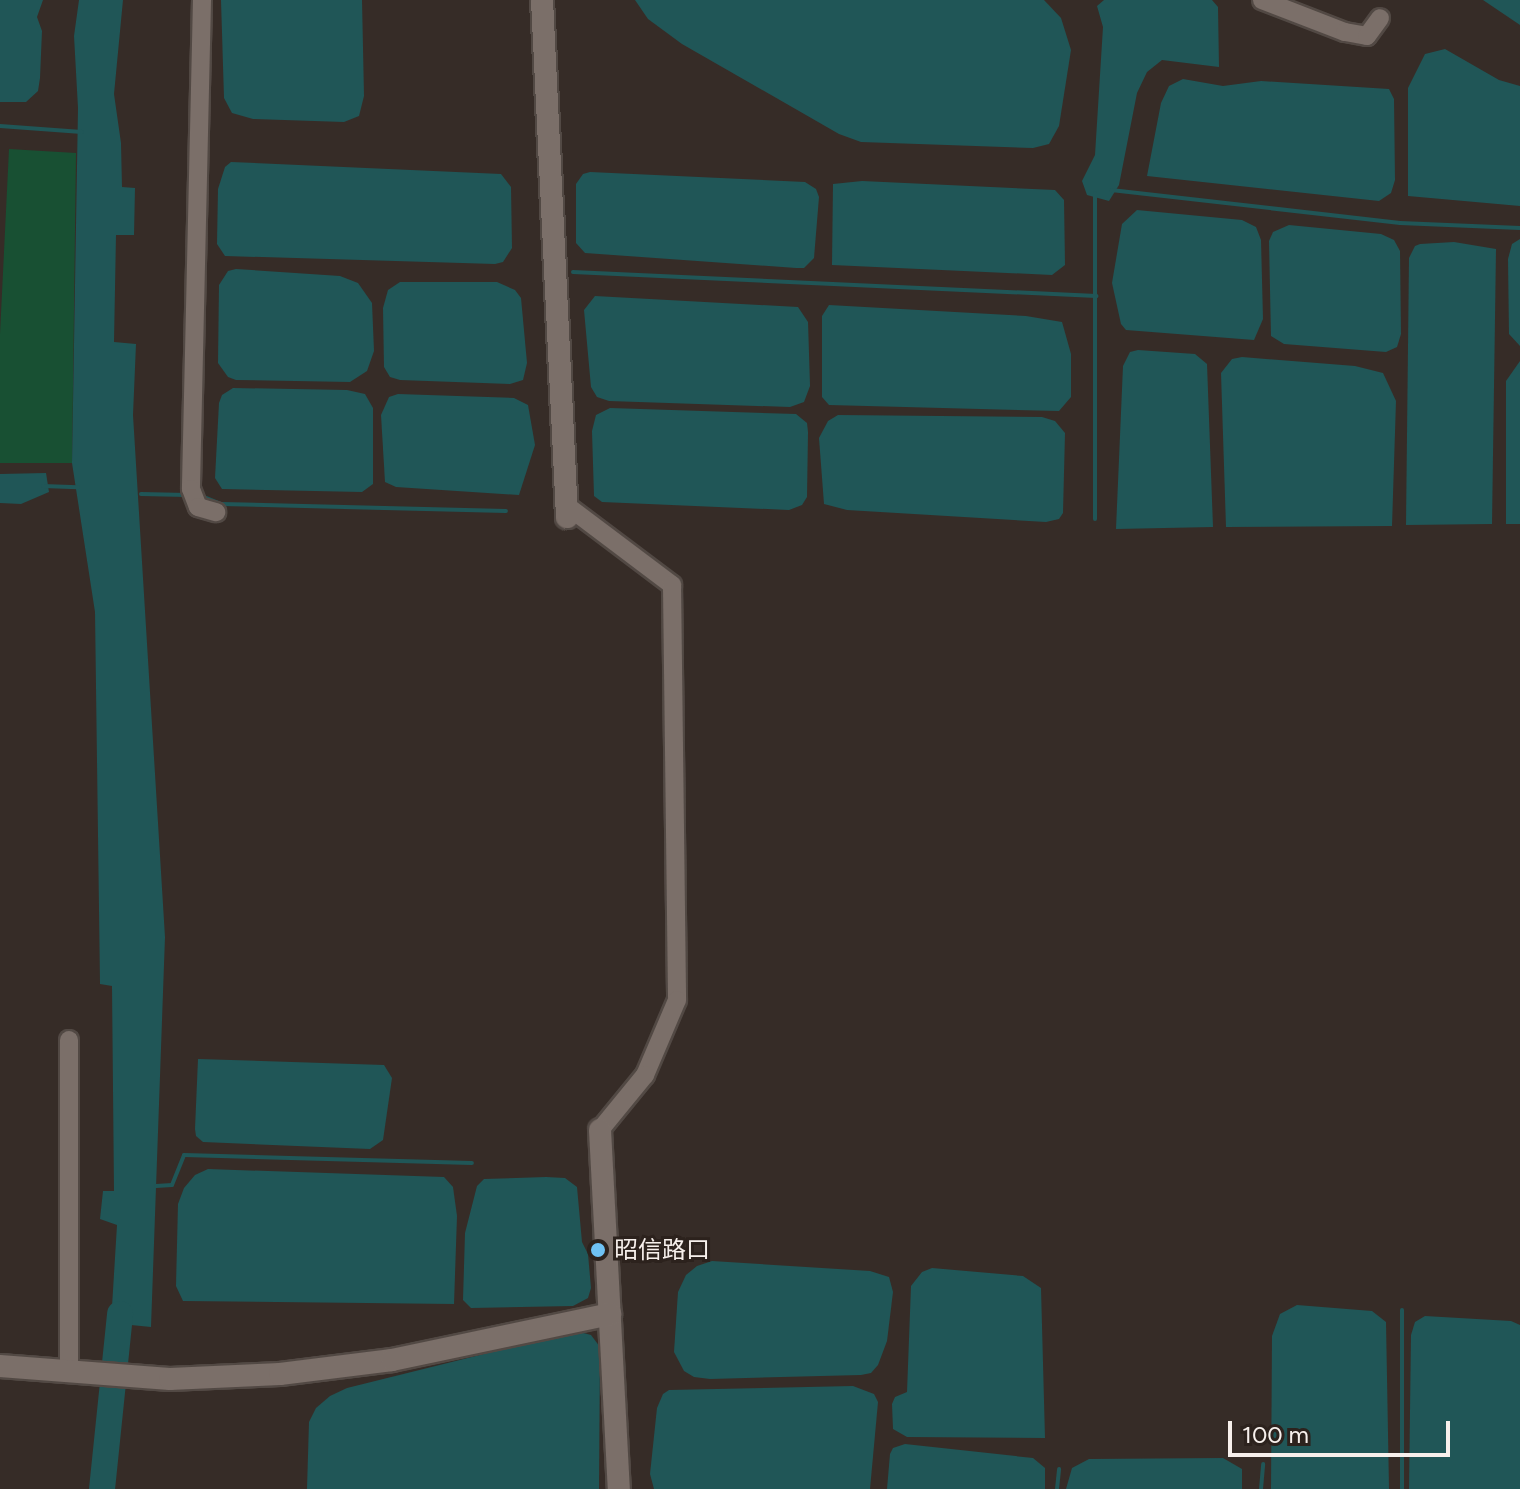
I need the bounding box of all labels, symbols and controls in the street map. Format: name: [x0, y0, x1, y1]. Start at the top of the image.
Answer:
place label: 昭信路口: [614, 1236, 710, 1264]
marker: 昭信路口: [589, 1241, 607, 1259]
scale bar: [1232, 1405, 1454, 1455]
text: 100 m: [1242, 1420, 1309, 1449]

